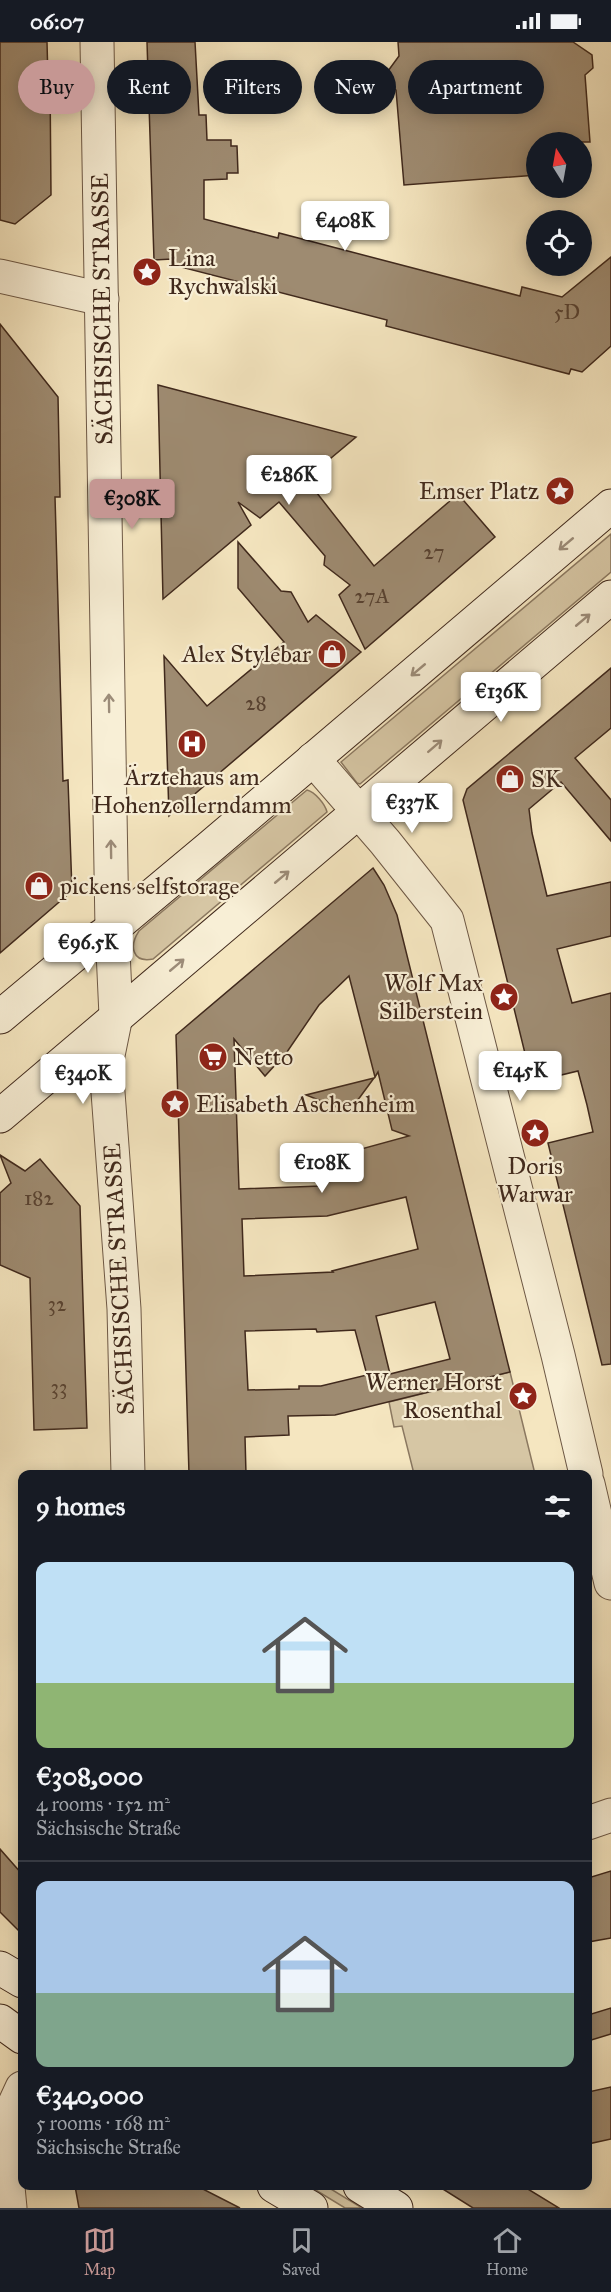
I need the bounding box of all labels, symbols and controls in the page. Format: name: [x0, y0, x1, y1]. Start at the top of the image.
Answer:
text: 06:07: [30, 8, 84, 35]
chip: Buy: [18, 60, 95, 114]
chip: Rent: [107, 60, 191, 114]
chip: Filters: [203, 60, 302, 114]
chip: New: [314, 60, 396, 114]
chip: Apartment: [408, 60, 544, 114]
north arrow: [526, 132, 592, 198]
map controls: [526, 132, 592, 276]
street label: SÄCHSISCHE STRASSE: [85, 173, 119, 445]
pin: €408K: [303, 201, 387, 252]
text: €408K: [315, 208, 375, 232]
button: locate: [526, 210, 592, 276]
place label: Lina Rychwalski: [168, 243, 278, 301]
place icon: Lina Rychwalski: [131, 256, 163, 288]
house number: 5D: [554, 299, 580, 325]
pin: €286K: [247, 455, 331, 506]
text: €286K: [260, 462, 318, 486]
place icon: Emser Platz: [544, 475, 576, 507]
place label: Emser Platz: [419, 476, 539, 506]
pin: €308K: [90, 479, 174, 530]
text: €308K: [104, 486, 160, 510]
one-way arrow: [558, 537, 574, 550]
house number: 27: [424, 539, 445, 565]
house number: 27A: [354, 583, 390, 609]
one-way arrow: [575, 614, 591, 627]
shop icon: Alex Stylebar: [316, 638, 348, 670]
place label: Alex Stylebar: [181, 639, 311, 669]
one-way arrow: [411, 663, 426, 677]
pin: €136K: [459, 672, 543, 723]
text: €136K: [475, 679, 527, 703]
house number: 28: [245, 690, 267, 716]
one-way arrow: [103, 693, 115, 713]
hospital icon: Ärztehaus am Hohenzollerndamm: [176, 728, 208, 760]
one-way arrow: [427, 739, 442, 753]
place label: Ärztehaus am Hohenzollerndamm: [92, 762, 292, 820]
shop icon: SK: [494, 763, 526, 795]
place label: SK: [531, 764, 563, 794]
pin: €337K: [370, 783, 454, 834]
text: €337K: [386, 790, 439, 814]
one-way arrow: [106, 840, 117, 860]
shop icon: pickens selfstorage: [23, 870, 55, 902]
one-way arrow: [274, 870, 290, 883]
place label: pickens selfstorage: [59, 871, 240, 901]
pin: €96.5K: [39, 923, 137, 974]
text: €96.5K: [58, 930, 118, 954]
one-way arrow: [169, 958, 184, 972]
place label: Wolf Max Silberstein: [379, 968, 483, 1026]
place icon: Wolf Max Silberstein: [488, 981, 520, 1013]
supermarket icon: Netto: [197, 1041, 229, 1073]
place label: Netto: [234, 1042, 293, 1072]
pin: €145K: [478, 1051, 562, 1102]
pin: €340K: [41, 1054, 125, 1105]
text: €145K: [493, 1058, 547, 1082]
text: €340K: [54, 1061, 112, 1085]
place icon: Elisabeth Aschenheim: [159, 1088, 191, 1120]
place label: Elisabeth Aschenheim: [196, 1089, 415, 1119]
place icon: Doris Warwar: [519, 1117, 551, 1149]
street label: SÄCHSISCHE STRASSE: [97, 1142, 141, 1416]
pin: €108K: [280, 1143, 364, 1194]
text: €108K: [294, 1150, 350, 1174]
place label: Doris Warwar: [497, 1151, 573, 1209]
house number: 182: [24, 1185, 55, 1211]
house number: 32: [48, 1291, 67, 1317]
place label: Werner Horst Rosenthal: [365, 1367, 503, 1425]
house number: 33: [51, 1374, 67, 1400]
place icon: Werner Horst Rosenthal: [507, 1380, 539, 1412]
text: 9 homes: [36, 1490, 125, 1522]
icon: filters: [541, 1490, 574, 1523]
icon: home: [251, 1601, 359, 1709]
text: €308,000: [36, 1760, 143, 1792]
text: 4 rooms · 152 m²: [36, 1792, 170, 1816]
text: Sächsische Straße: [36, 1816, 181, 1840]
icon: home: [251, 1920, 359, 2028]
text: €340,000: [36, 2079, 144, 2111]
text: 5 rooms · 168 m²: [36, 2111, 170, 2135]
text: Sächsische Straße: [36, 2135, 181, 2159]
tab: Map: [83, 2224, 116, 2279]
tab: Saved: [282, 2224, 320, 2279]
tab: Home: [486, 2224, 528, 2279]

